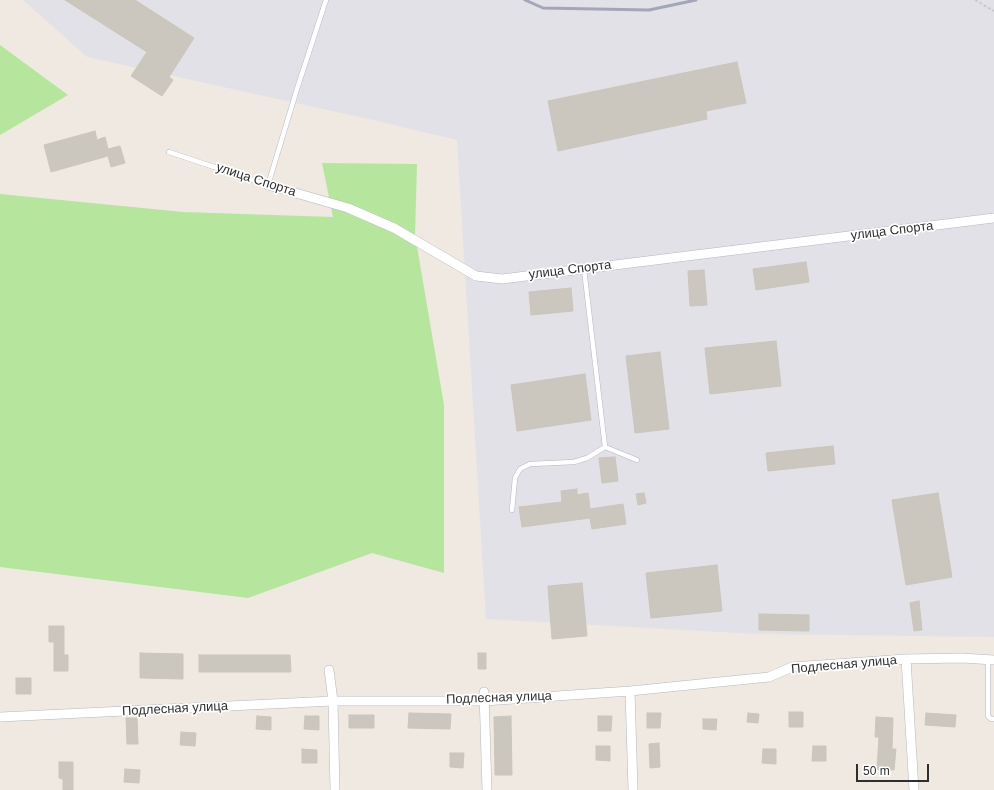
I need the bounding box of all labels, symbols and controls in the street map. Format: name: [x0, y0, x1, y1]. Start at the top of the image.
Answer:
street label: улица Спорта: [214, 160, 298, 200]
street label: улица Спорта: [850, 218, 934, 244]
street label: улица Спорта: [528, 257, 612, 283]
street label: Подлесная улица: [791, 653, 897, 677]
street label: Подлесная улица: [446, 688, 552, 708]
street label: Подлесная улица: [122, 698, 228, 720]
scale bar: [858, 756, 931, 782]
text: 50 m: [863, 764, 890, 778]

